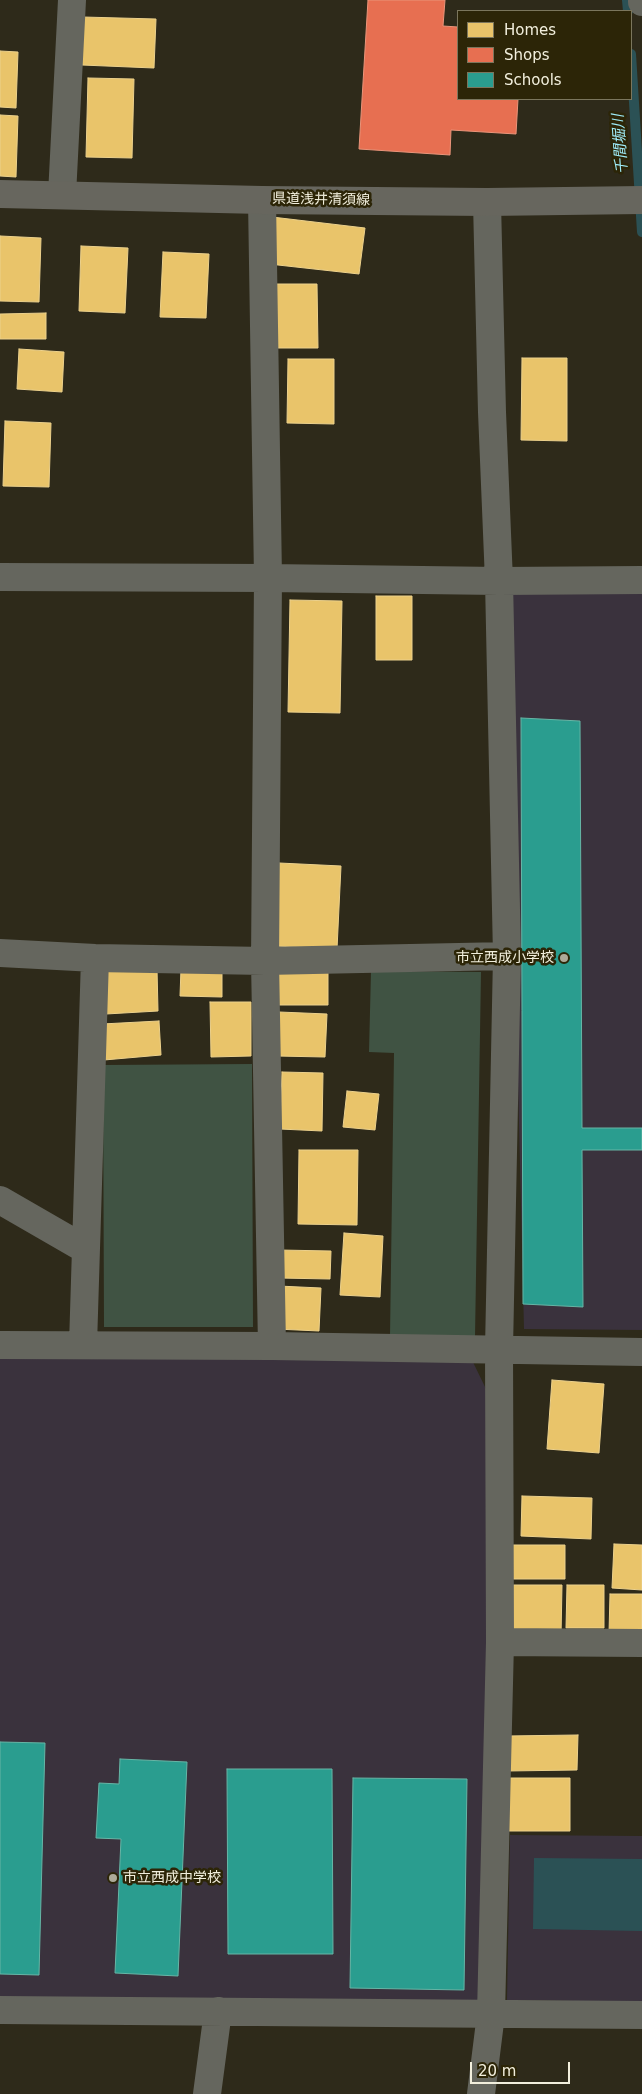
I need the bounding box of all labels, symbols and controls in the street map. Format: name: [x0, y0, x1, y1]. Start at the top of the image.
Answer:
legend: [457, 10, 632, 100]
text: Homes: [504, 21, 556, 39]
text: Shops: [504, 46, 550, 64]
text: Schools: [504, 71, 562, 89]
water label: 千間堀川: [610, 113, 632, 175]
street label: 県道浅井清須線: [272, 191, 370, 209]
place label: 市立西成小学校: [456, 950, 554, 966]
marker: 市立西成小学校: [558, 952, 570, 964]
place label: 市立西成中学校: [123, 1870, 221, 1886]
marker: 市立西成中学校: [107, 1872, 119, 1884]
scale bar: [472, 2052, 572, 2084]
text: 20 m: [478, 2062, 516, 2080]

